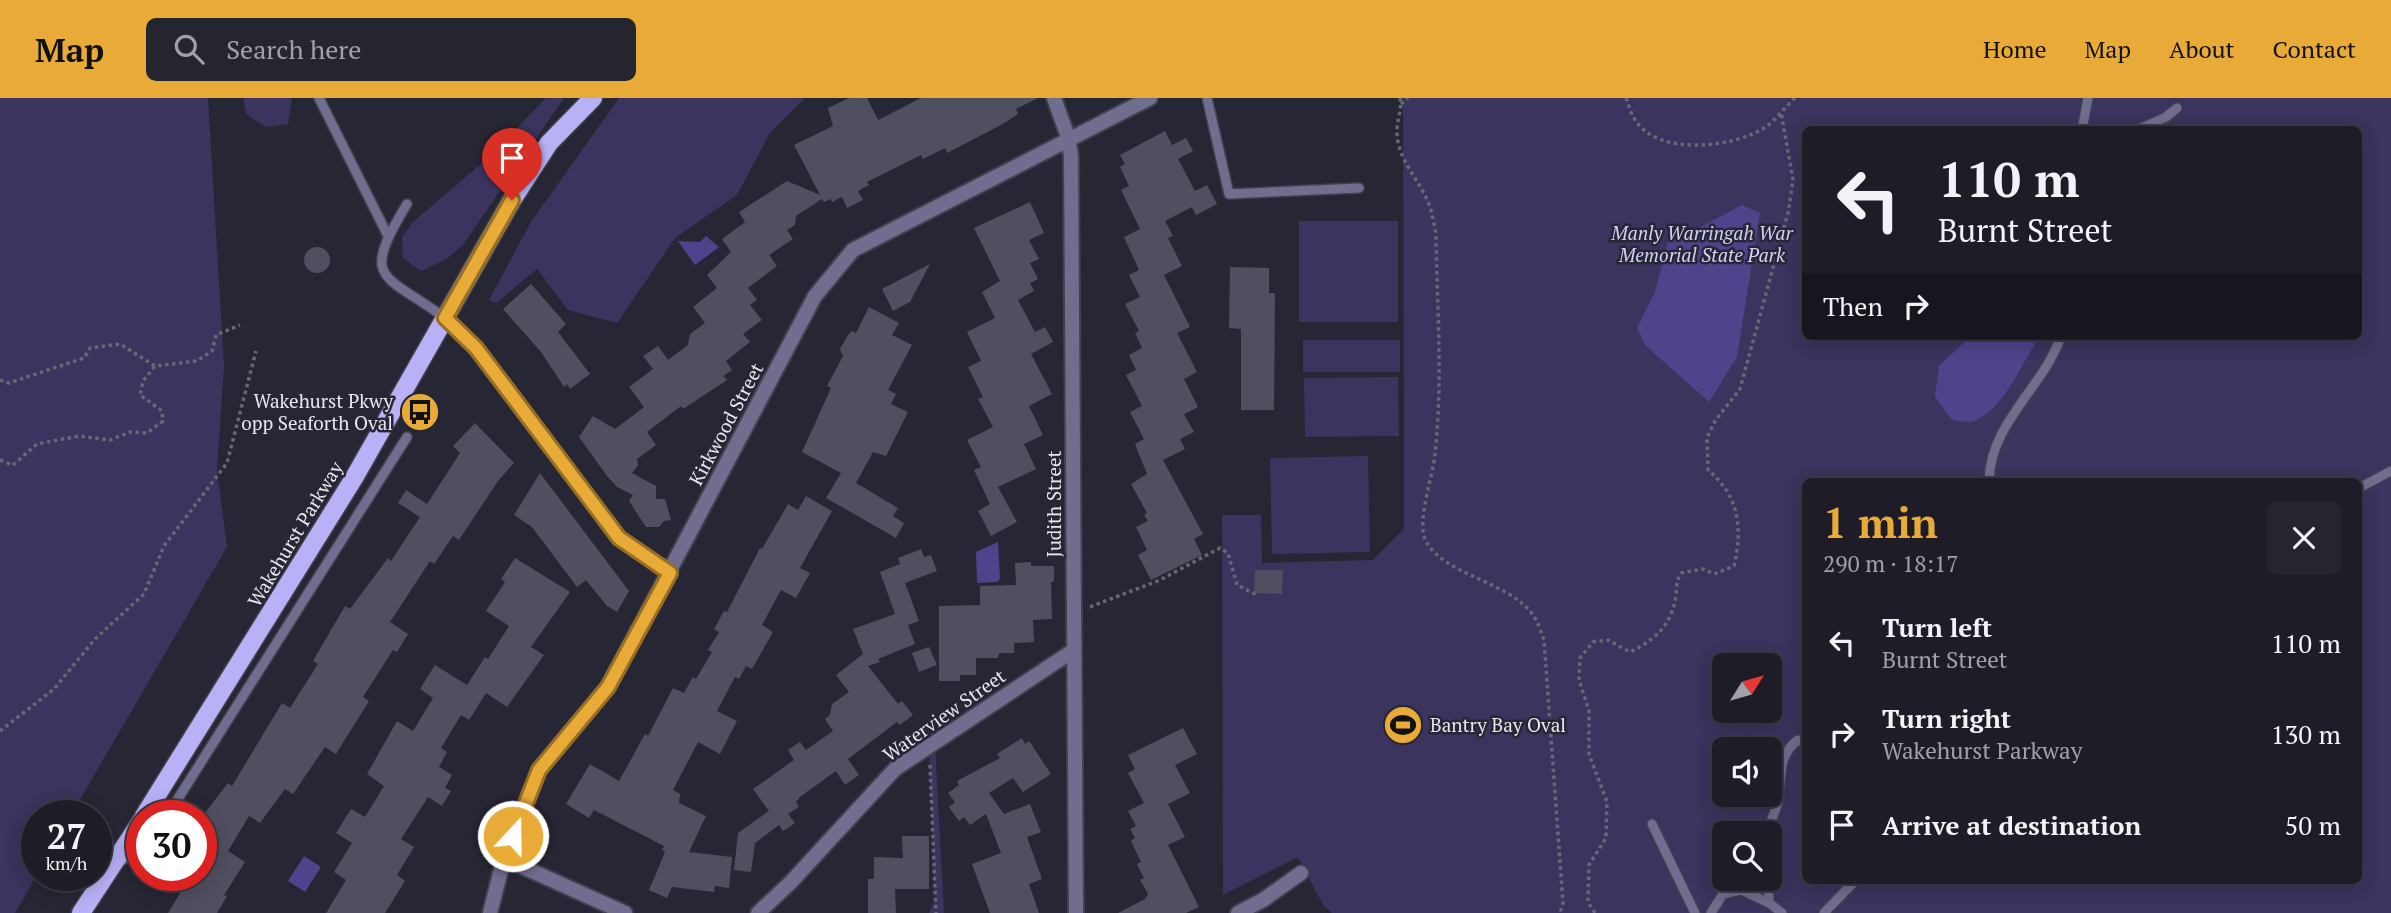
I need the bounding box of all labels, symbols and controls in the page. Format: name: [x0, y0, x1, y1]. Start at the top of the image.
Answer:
search box: [146, 18, 636, 81]
text: Map: [35, 28, 104, 71]
icon: search: [170, 30, 208, 68]
text: Search here: [226, 32, 361, 66]
text: Home: [1983, 33, 2047, 65]
text: Map: [2085, 33, 2131, 65]
text: About: [2169, 33, 2235, 65]
text: Contact: [2273, 33, 2356, 65]
pin: [482, 128, 542, 200]
icon: arrive: [493, 139, 531, 177]
text: 110 m: [1938, 146, 2080, 211]
icon: left: [1823, 154, 1914, 245]
text: Burnt Street: [1938, 209, 2112, 251]
park label: Manly Warringah War Memorial State Park: [1610, 220, 1793, 267]
icon: right: [1897, 287, 1935, 325]
text: Then: [1823, 289, 1883, 323]
street label: Kirkwood Street: [683, 358, 768, 489]
place label: Wakehurst Pkwy opp Seaforth Oval: [241, 388, 393, 435]
bus stop icon: Wakehurst Pkwy opp Seaforth Oval: [399, 391, 441, 433]
street label: Judith Street: [1041, 450, 1066, 558]
street label: Wakehurst Parkway: [241, 456, 348, 611]
text: 1 min: [1823, 494, 1938, 550]
button: close: [2267, 501, 2341, 575]
text: 290 m · 18:17: [1823, 548, 1958, 579]
text: Turn left: [1882, 610, 1992, 644]
icon: left: [1823, 624, 1861, 662]
text: 110 m: [2271, 626, 2341, 660]
text: Burnt Street: [1882, 644, 2007, 675]
north arrow: [1712, 653, 1782, 723]
map controls: [1712, 653, 1782, 891]
street label: Waterview Street: [877, 663, 1010, 766]
text: Turn right: [1882, 701, 2011, 735]
sports icon: Bantry Bay Oval: [1382, 704, 1424, 746]
place label: Bantry Bay Oval: [1430, 712, 1566, 737]
icon: right: [1823, 715, 1861, 753]
text: 130 m: [2271, 717, 2341, 751]
text: Wakehurst Parkway: [1882, 735, 2082, 766]
button: sound: [1712, 737, 1782, 807]
position arrow: [476, 799, 550, 873]
speed limit sign: 30: [126, 800, 217, 891]
icon: arrive: [1823, 806, 1861, 844]
text: Arrive at destination: [1882, 808, 2141, 842]
text: 50 m: [2285, 808, 2341, 842]
text: 27: [47, 813, 86, 859]
button: search: [1712, 821, 1782, 891]
text: km/h: [46, 851, 87, 875]

